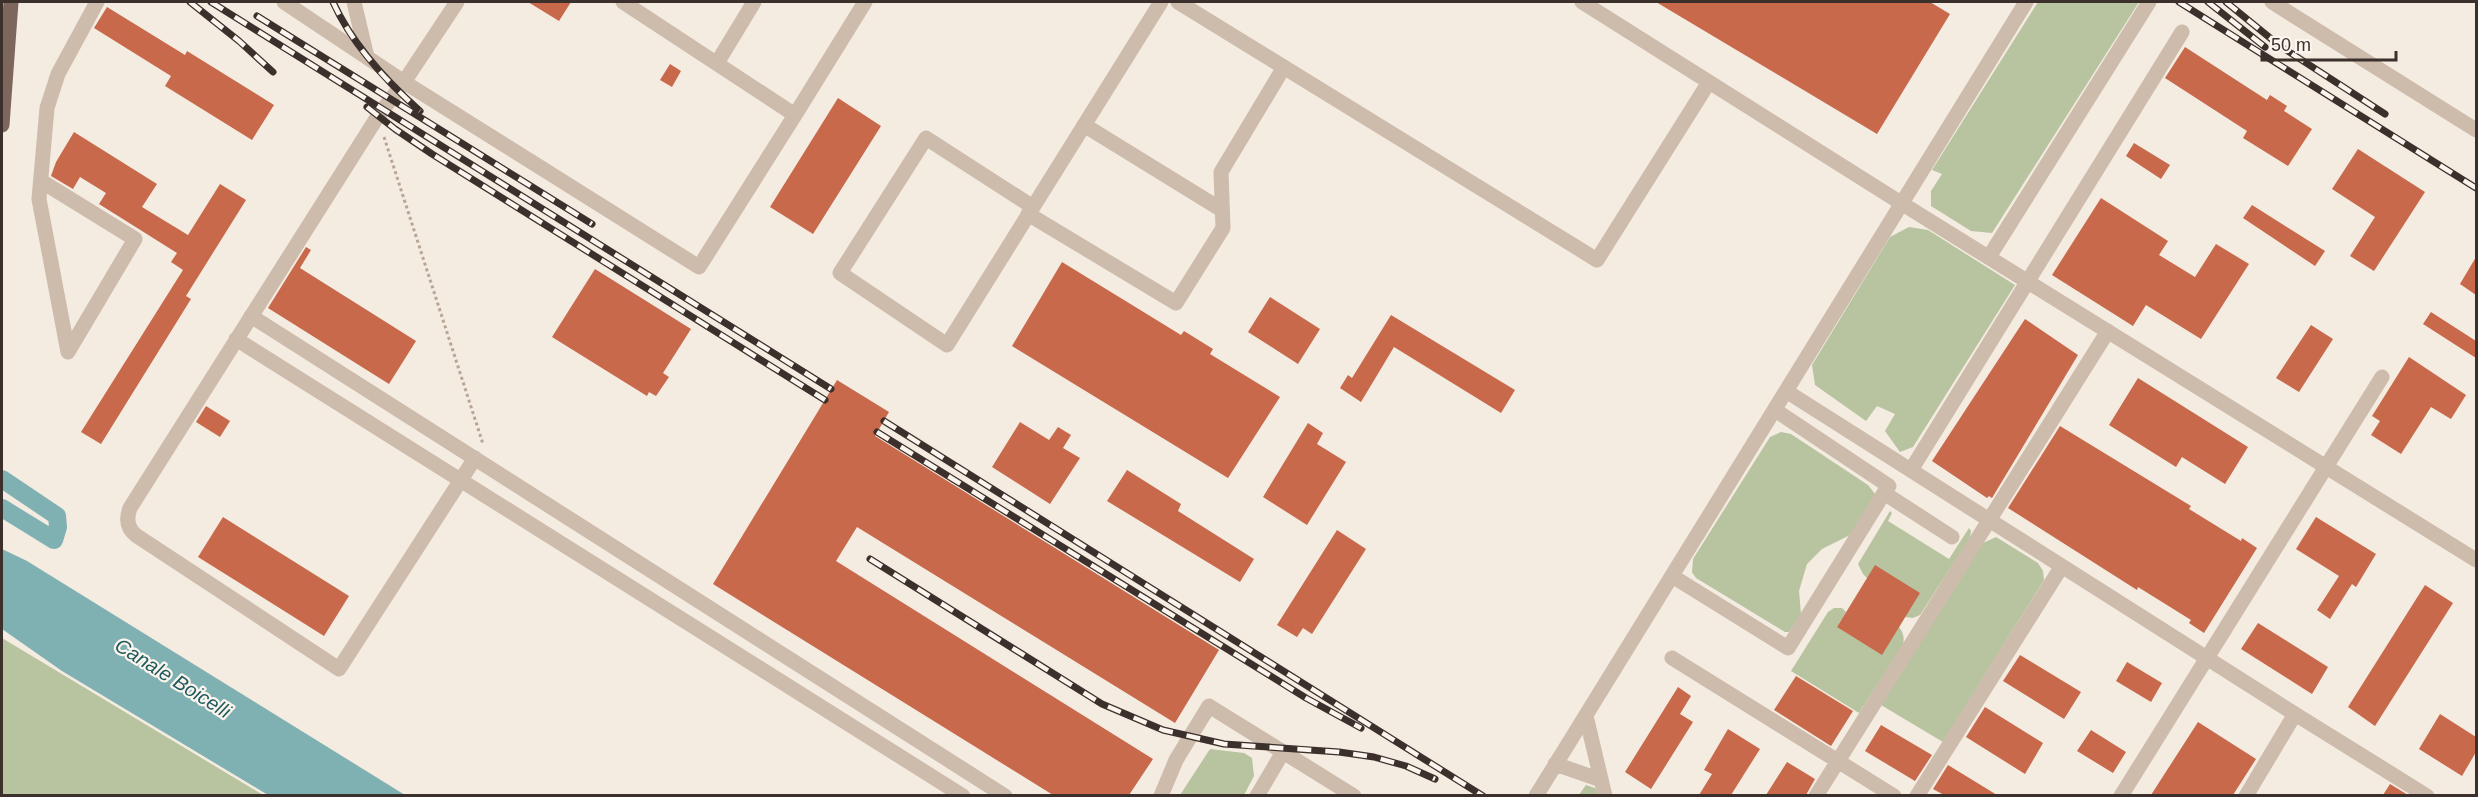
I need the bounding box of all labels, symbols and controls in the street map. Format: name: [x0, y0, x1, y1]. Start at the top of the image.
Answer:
scale bar: [2262, 24, 2396, 62]
text: 50 m: [2271, 35, 2311, 55]
water label: Canale Boicelli: [111, 634, 235, 723]

